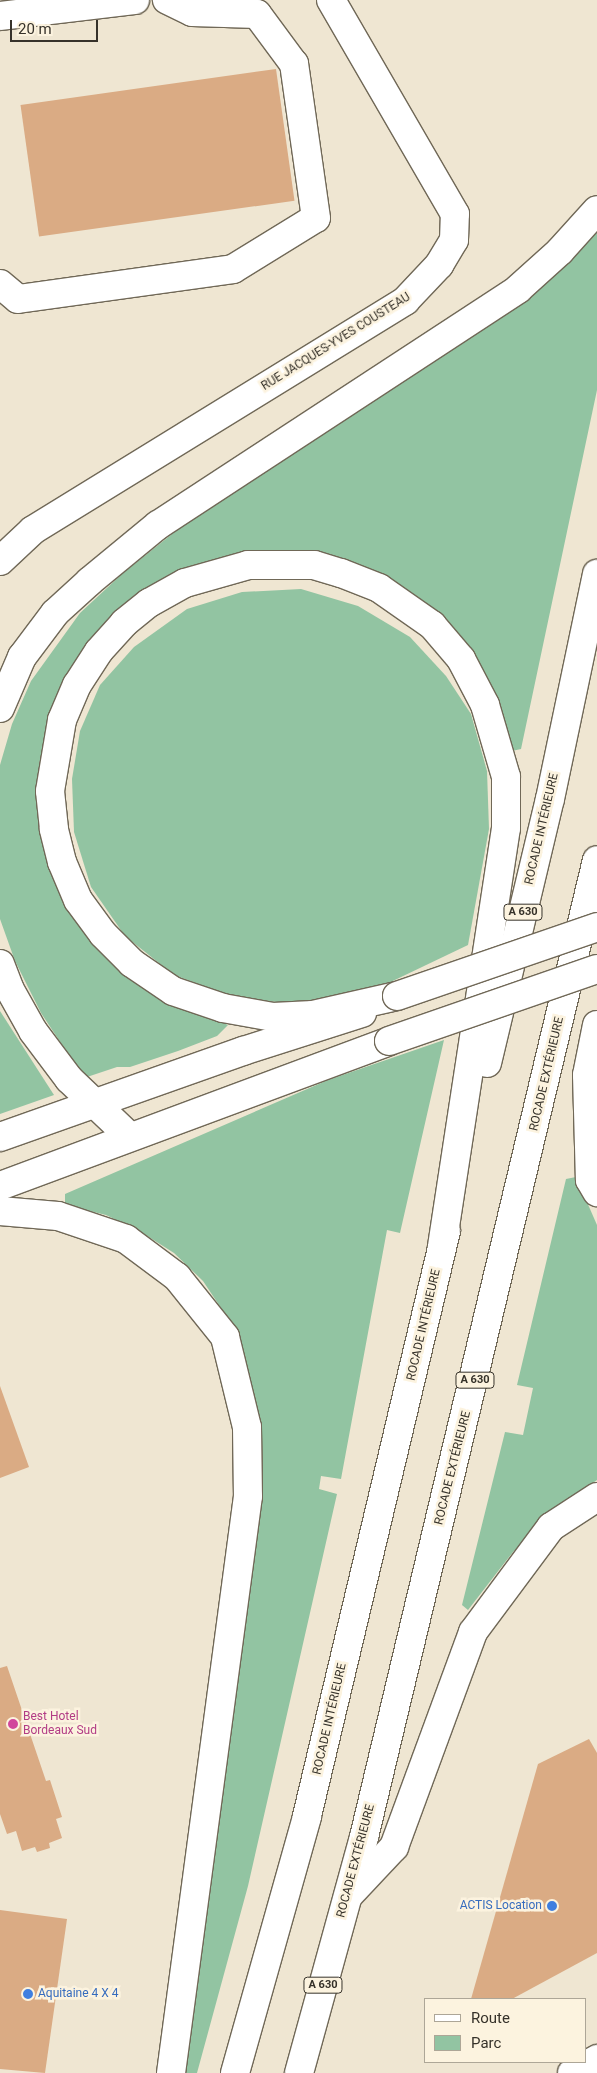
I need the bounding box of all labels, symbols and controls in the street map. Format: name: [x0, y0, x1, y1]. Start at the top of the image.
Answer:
scale bar: [12, 10, 100, 42]
text: 20 m: [18, 20, 52, 38]
street label: RUE JACQUES-YVES COUSTEAU: [259, 290, 413, 394]
street label: ROCADE INTÉRIEURE: [522, 772, 562, 886]
road number: A 630: [503, 904, 543, 920]
street label: ROCADE EXTÉRIEURE: [527, 1015, 567, 1133]
street label: ROCADE INTÉRIEURE: [404, 1268, 444, 1382]
road number: A 630: [455, 1372, 495, 1388]
street label: ROCADE EXTÉRIEURE: [432, 1410, 474, 1526]
street label: ROCADE INTÉRIEURE: [310, 1662, 350, 1776]
place label: Best Hotel Bordeaux Sud: [23, 1710, 97, 1738]
marker: Best Hotel Bordeaux Sud: [7, 1718, 19, 1730]
street label: ROCADE EXTÉRIEURE: [334, 1803, 378, 1919]
place label: ACTIS Location: [460, 1899, 542, 1913]
marker: ACTIS Location: [546, 1900, 558, 1912]
road number: A 630: [303, 1976, 343, 1994]
place label: Aquitaine 4 X 4: [38, 1987, 118, 2001]
marker: Aquitaine 4 X 4: [22, 1988, 34, 2000]
legend: [424, 1998, 587, 2063]
text: Route: [471, 2009, 510, 2027]
text: Parc: [471, 2034, 501, 2052]

